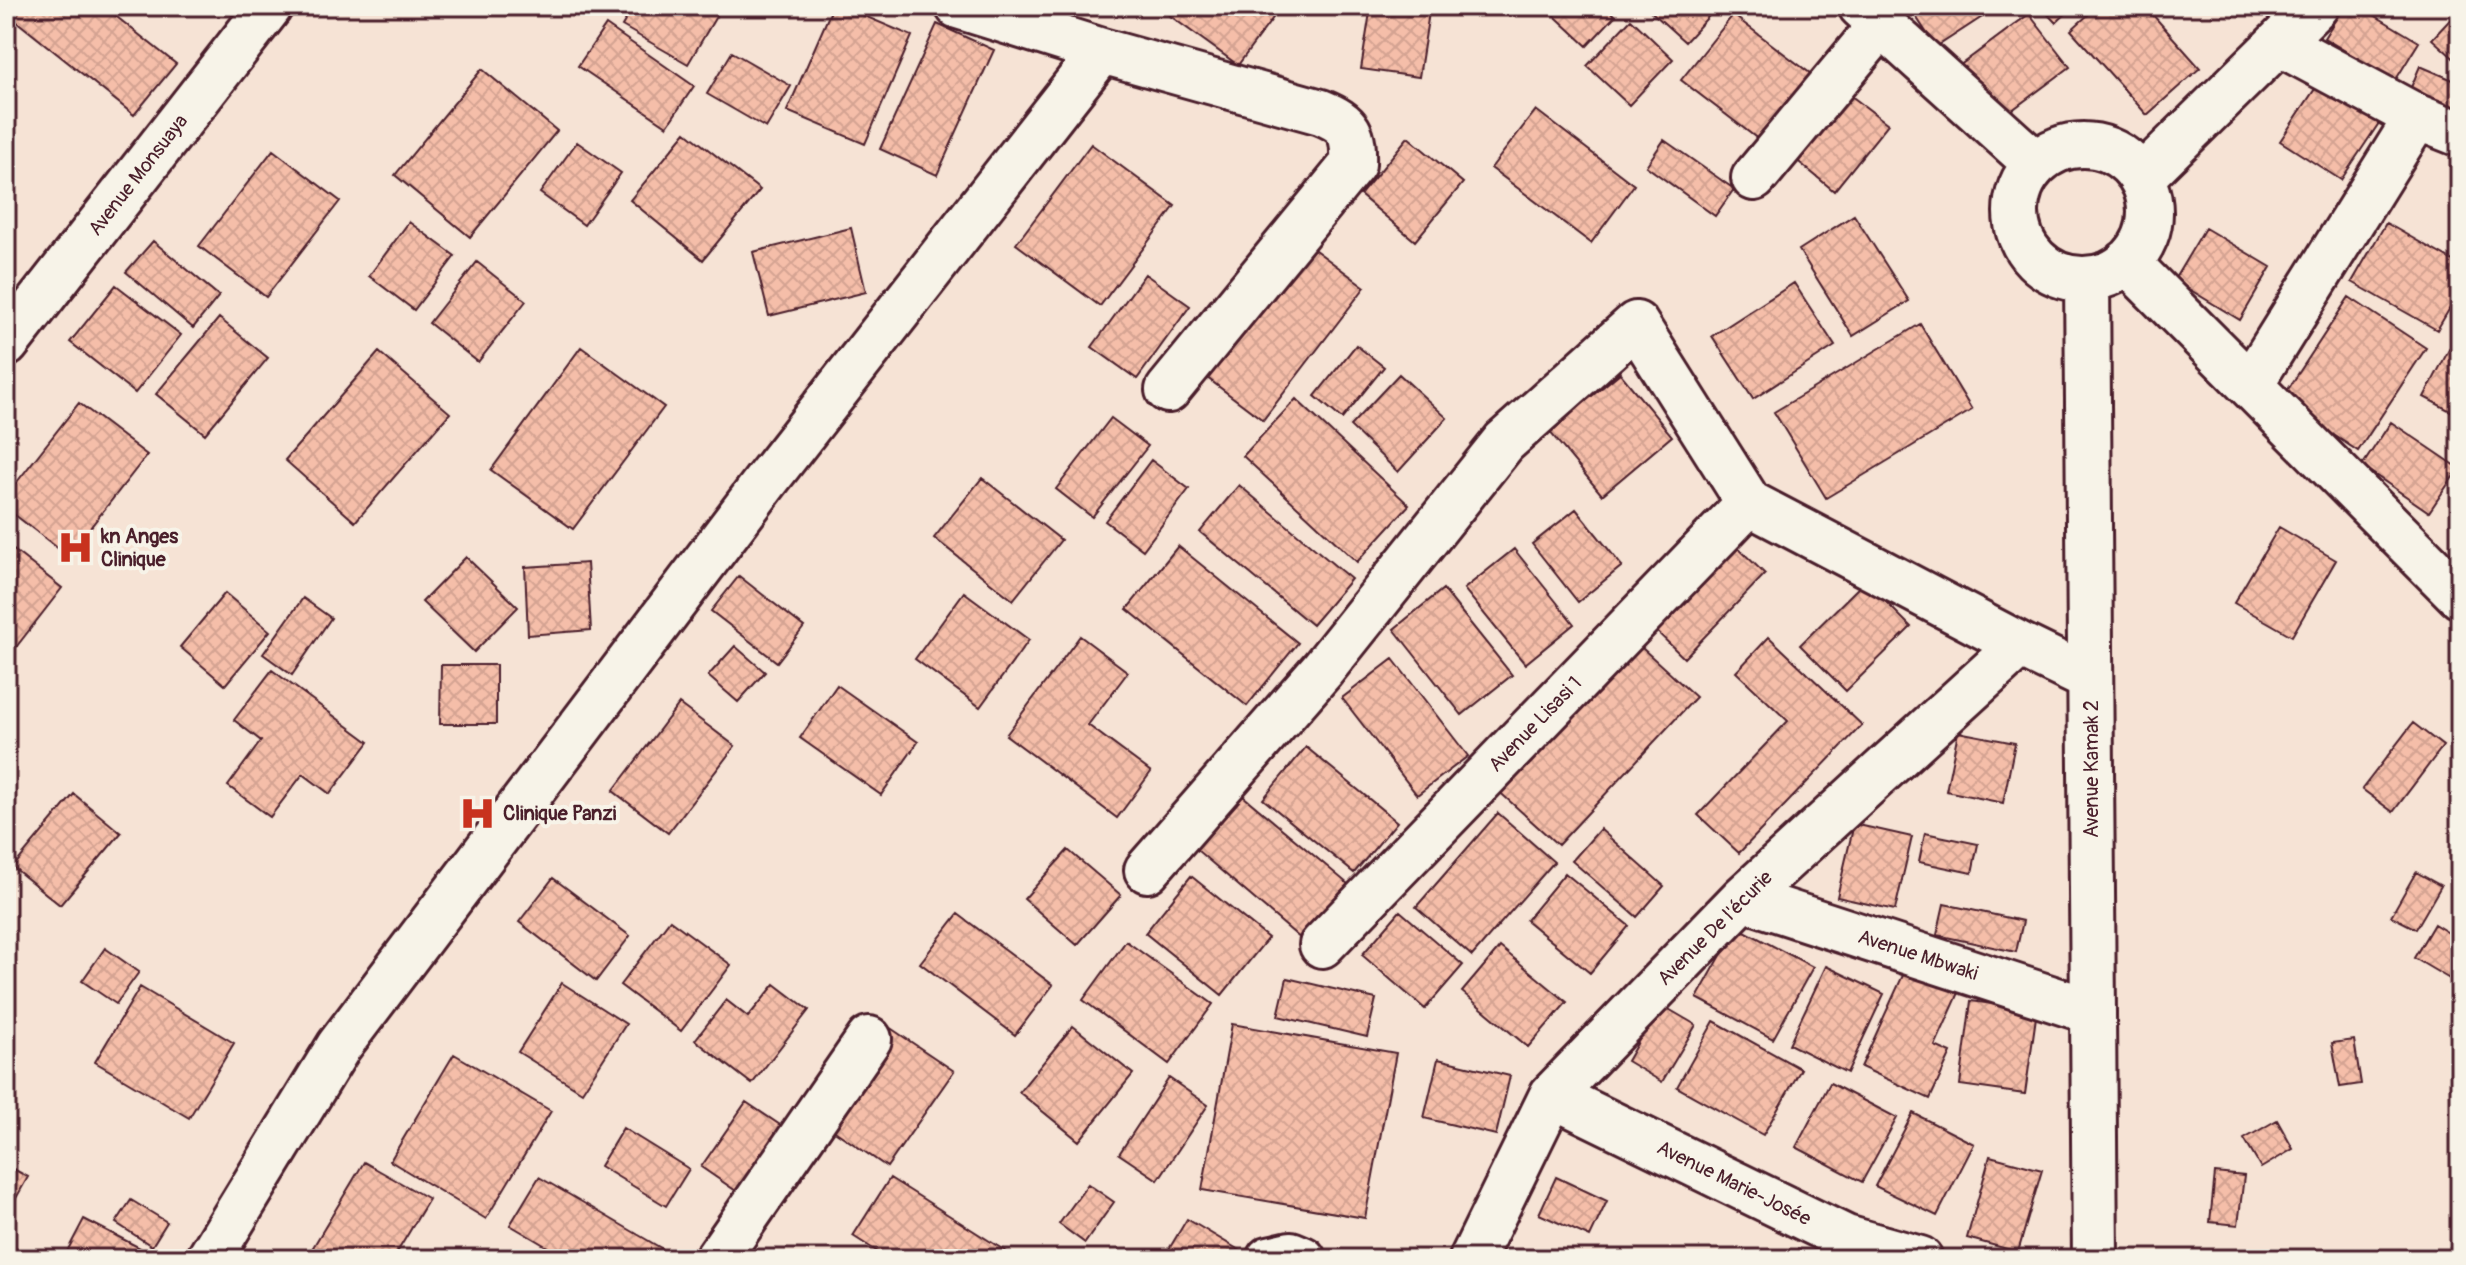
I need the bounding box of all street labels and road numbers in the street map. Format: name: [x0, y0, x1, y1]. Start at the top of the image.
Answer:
street label: Avenue Monsuaya: [83, 109, 193, 241]
street label: Avenue Lisasi 1: [1483, 671, 1587, 777]
street label: Avenue Kamak 2: [2079, 700, 2104, 838]
street label: Avenue De l'écurie: [1652, 865, 1778, 991]
street label: Avenue Mbwaki: [1855, 924, 1981, 986]
street label: Avenue Marie-Josée: [1653, 1135, 1815, 1231]

